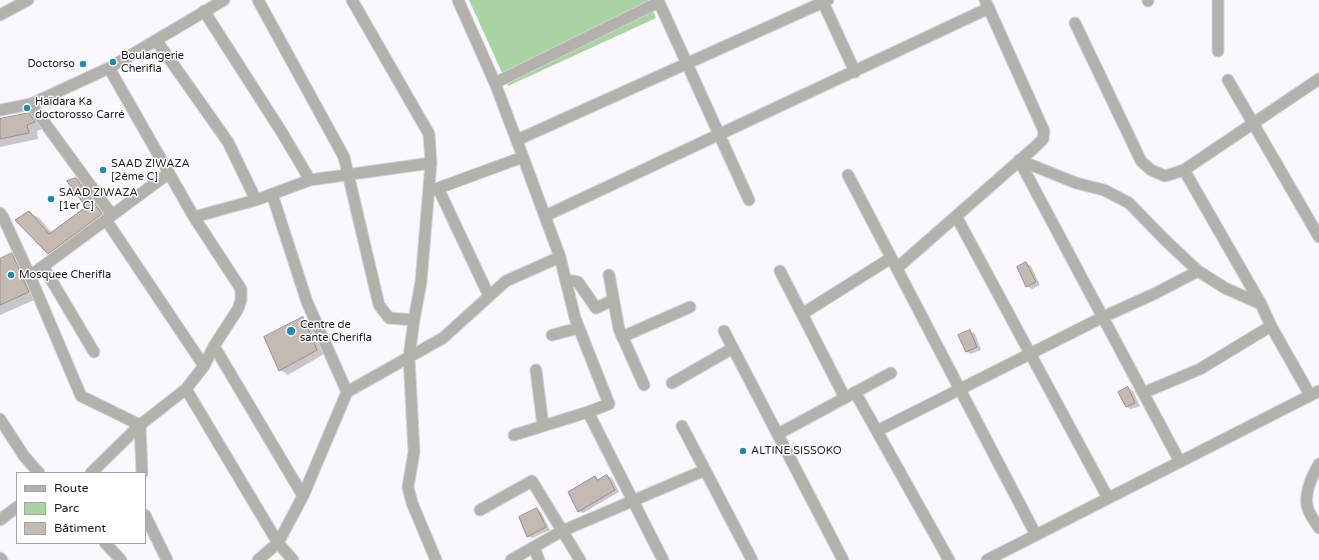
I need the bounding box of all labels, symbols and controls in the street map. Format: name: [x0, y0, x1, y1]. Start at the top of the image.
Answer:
place label: Boulangerie Cherifla: [121, 49, 184, 75]
place label: Doctorso: [27, 57, 75, 71]
marker: Boulangerie Cherifla: [108, 57, 118, 67]
marker: Doctorso: [78, 59, 88, 69]
place label: Haïdara Ka doctorosso Carré: [35, 95, 124, 121]
marker: Haïdara Ka doctorosso Carré: [22, 103, 32, 113]
place label: SAAD ZIWAZA [2ème C]: [111, 157, 190, 183]
marker: SAAD ZIWAZA [2ème C]: [98, 165, 108, 175]
place label: SAAD ZIWAZA [1er C]: [59, 186, 138, 212]
marker: SAAD ZIWAZA [1er C]: [46, 194, 56, 204]
place label: Mosquee Cherifla: [19, 268, 111, 282]
marker: Mosquee Cherifla: [6, 270, 16, 280]
place label: Centre de sante Cherifla: [300, 318, 372, 344]
marker: Centre de sante Cherifla: [285, 325, 297, 337]
place label: ALTINE SISSOKO: [751, 444, 842, 458]
marker: ALTINE SISSOKO: [738, 446, 748, 456]
legend: [16, 472, 146, 544]
text: Route: [54, 481, 88, 495]
text: Parc: [54, 501, 79, 515]
text: Bâtiment: [54, 521, 106, 535]

